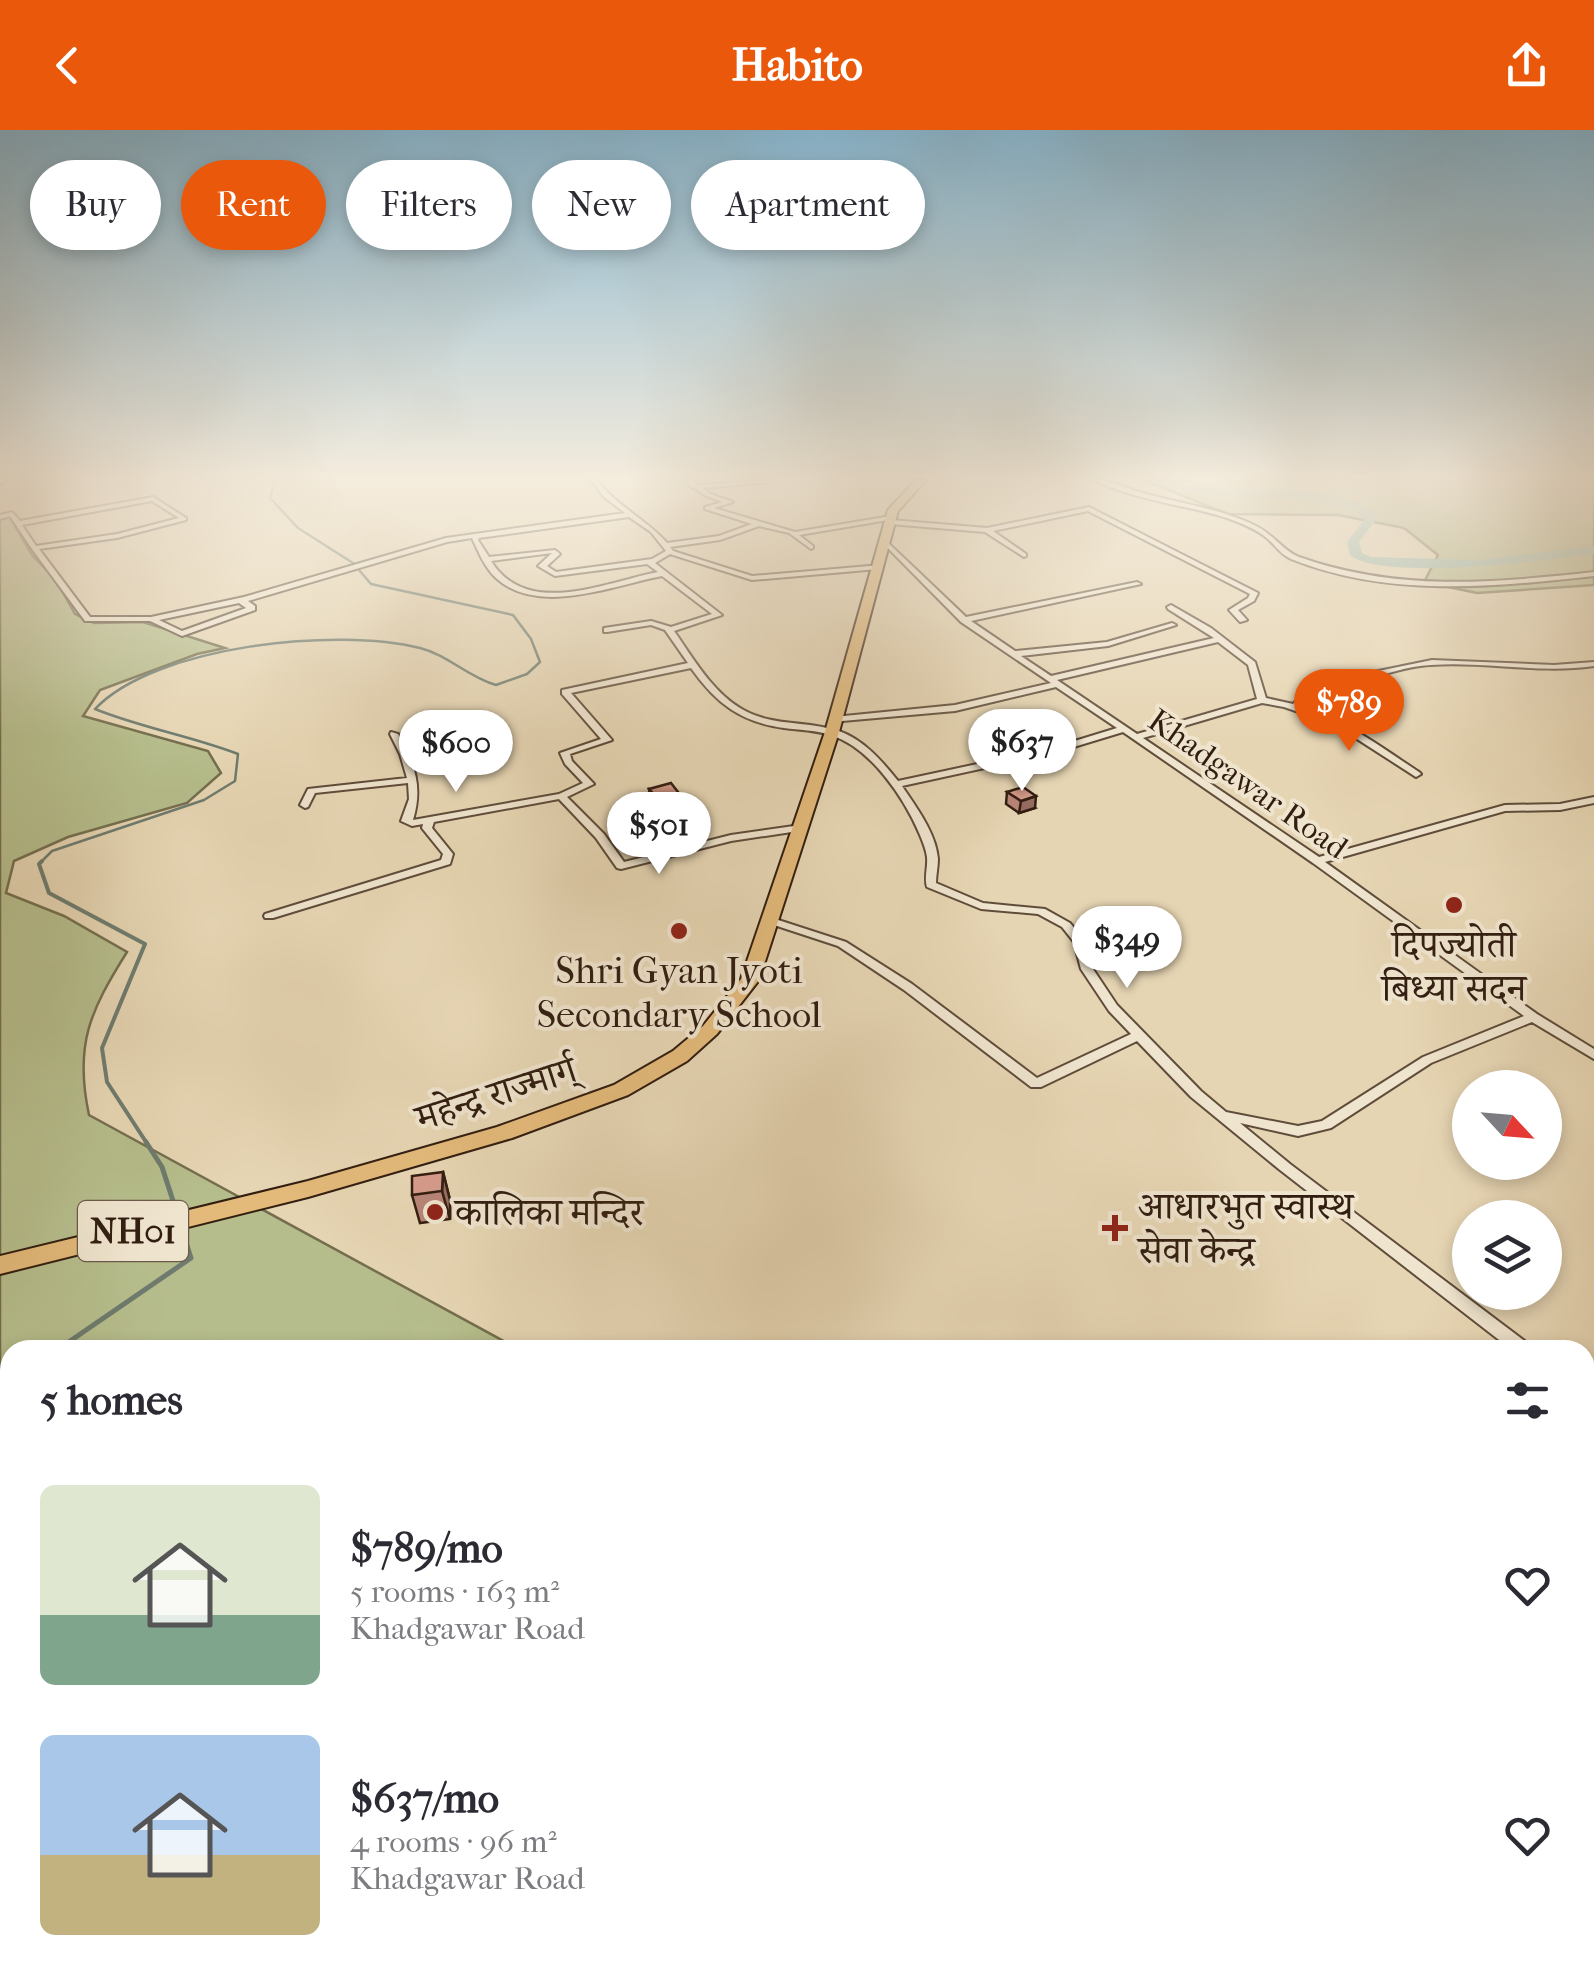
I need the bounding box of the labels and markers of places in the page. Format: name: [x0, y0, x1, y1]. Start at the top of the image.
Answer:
pin: $789: [1290, 669, 1408, 754]
pin: $637: [963, 709, 1081, 794]
pin: $600: [397, 710, 515, 795]
pin: $501: [600, 792, 718, 877]
marker: दिपज्योती बिध्या सदन: [1443, 894, 1465, 916]
pin: $349: [1068, 906, 1186, 991]
marker: Shri Gyan Jyoti Secondary School: [668, 920, 690, 942]
place label: दिपज्योती बिध्या सदन: [1380, 922, 1529, 1011]
place label: Shri Gyan Jyoti Secondary School: [536, 948, 822, 1037]
place label: आधारभुत स्वास्थ सेवा केन्द्र: [1136, 1184, 1355, 1273]
place label: कालिका मन्दिर: [453, 1190, 645, 1235]
marker: कालिका मन्दिर: [424, 1201, 446, 1223]
marker: आधारभुत स्वास्थ सेवा केन्द्र: [1102, 1215, 1128, 1241]

